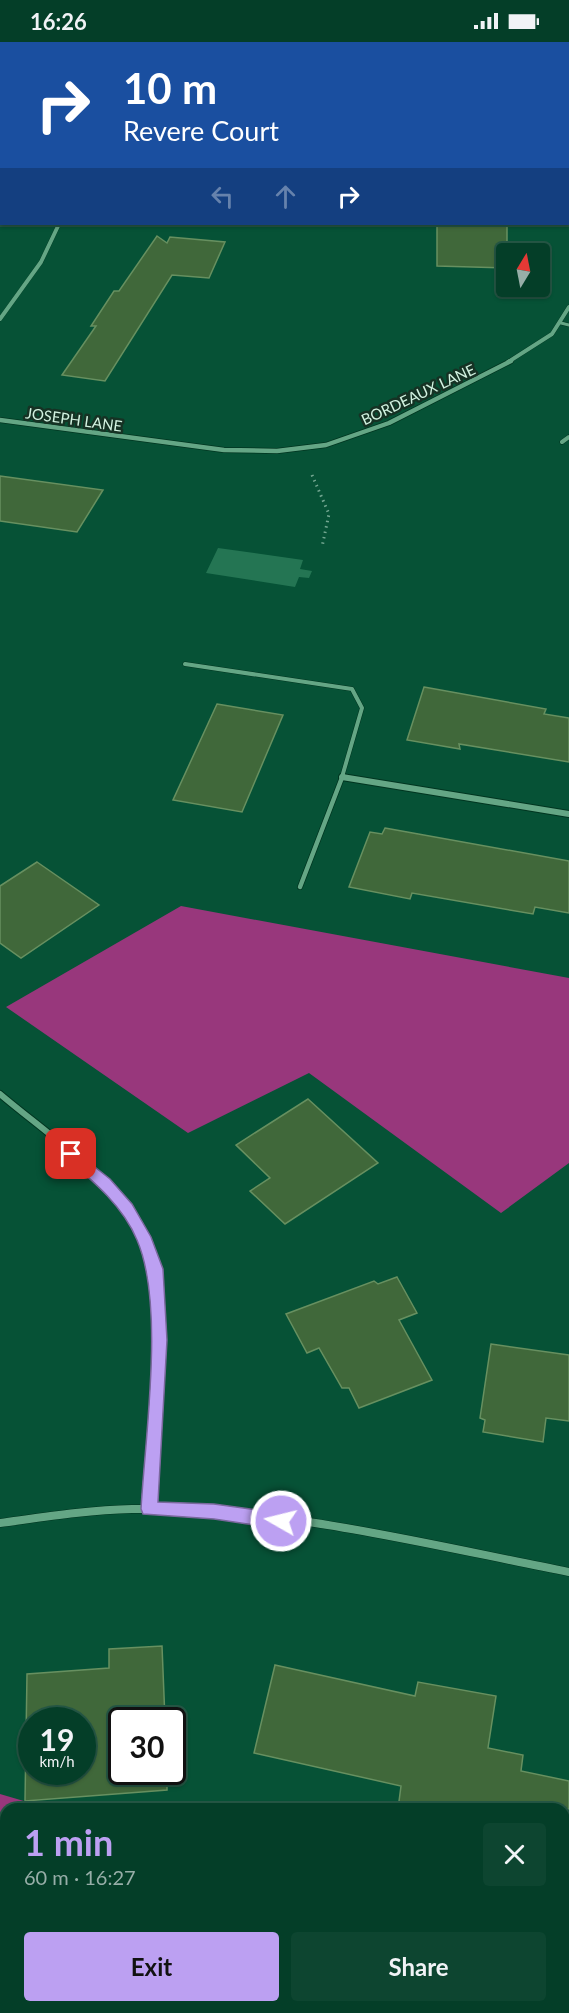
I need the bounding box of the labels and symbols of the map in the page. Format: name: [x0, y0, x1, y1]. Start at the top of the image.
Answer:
north arrow: [496, 243, 550, 297]
street label: BORDEAUX LANE: [358, 360, 478, 428]
street label: JOSEPH LANE: [25, 403, 123, 435]
pin: [45, 1128, 96, 1179]
position arrow: [249, 1489, 313, 1553]
speed limit sign: 30: [108, 1707, 186, 1785]

